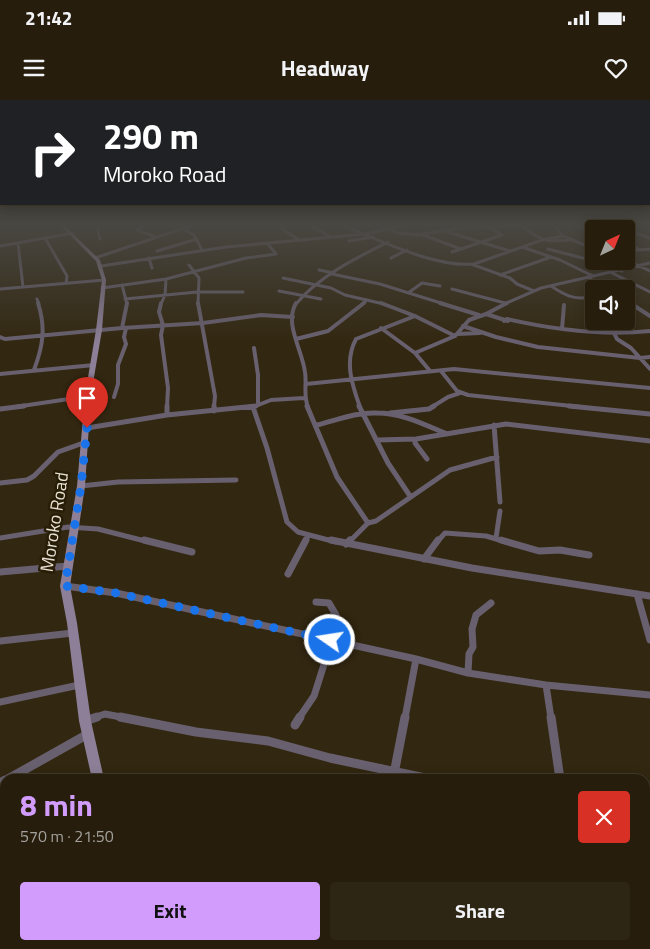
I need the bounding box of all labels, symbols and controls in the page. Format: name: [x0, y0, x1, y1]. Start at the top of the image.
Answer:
text: 21:42: [25, 3, 72, 32]
text: Headway: [281, 51, 369, 85]
icon: menu: [20, 54, 48, 82]
icon: heart: [602, 54, 630, 82]
text: 290 m: [103, 109, 199, 163]
icon: right: [20, 120, 85, 185]
text: Moroko Road: [103, 157, 226, 191]
north arrow: [585, 220, 635, 270]
map controls: [585, 220, 635, 330]
button: sound: [585, 280, 635, 330]
pin: [66, 377, 108, 428]
icon: arrive: [73, 384, 101, 412]
street label: Moroko Road: [33, 470, 75, 574]
position arrow: [303, 613, 355, 665]
text: 8 min: [20, 782, 93, 828]
button: close: [578, 791, 630, 843]
text: 570 m · 21:50: [20, 824, 114, 848]
button: Exit: [20, 882, 320, 940]
button: Share: [330, 882, 630, 940]

